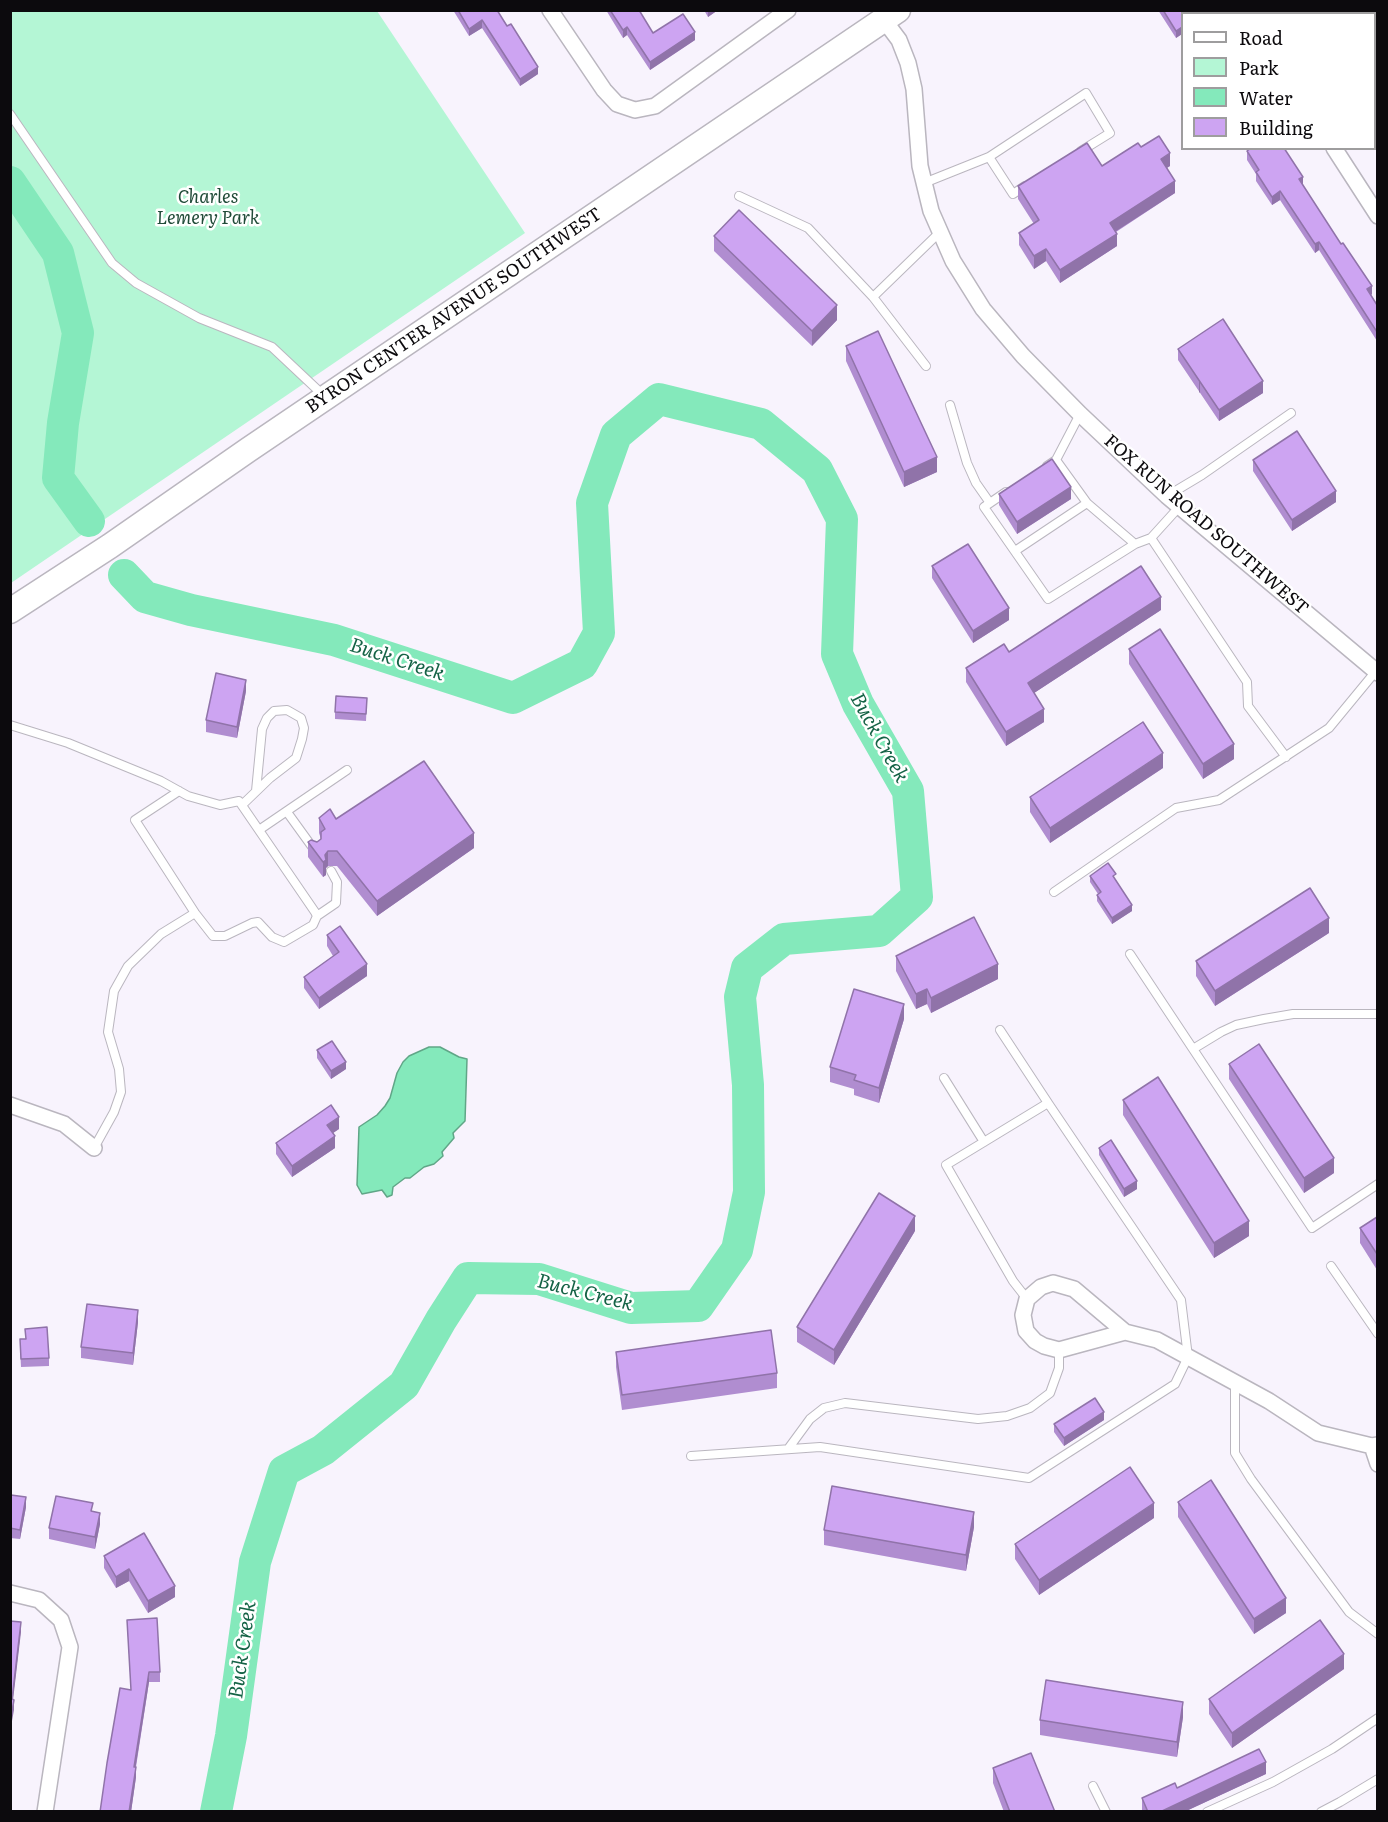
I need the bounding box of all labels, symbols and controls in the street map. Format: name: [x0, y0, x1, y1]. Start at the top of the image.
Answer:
legend: [1181, 12, 1376, 150]
text: Road: [1239, 24, 1283, 51]
text: Park: [1239, 54, 1278, 81]
text: Water: [1239, 84, 1292, 111]
text: Building: [1239, 114, 1313, 141]
park label: Charles Lemery Park: [156, 187, 260, 230]
street label: BYRON CENTER AVENUE SOUTHWEST: [302, 204, 606, 418]
street label: FOX RUN ROAD SOUTHWEST: [1099, 430, 1313, 620]
water label: Buck Creek: [347, 633, 447, 687]
water label: Buck Creek: [845, 689, 913, 787]
water label: Buck Creek: [534, 1269, 636, 1317]
water label: Buck Creek: [224, 1600, 262, 1700]

